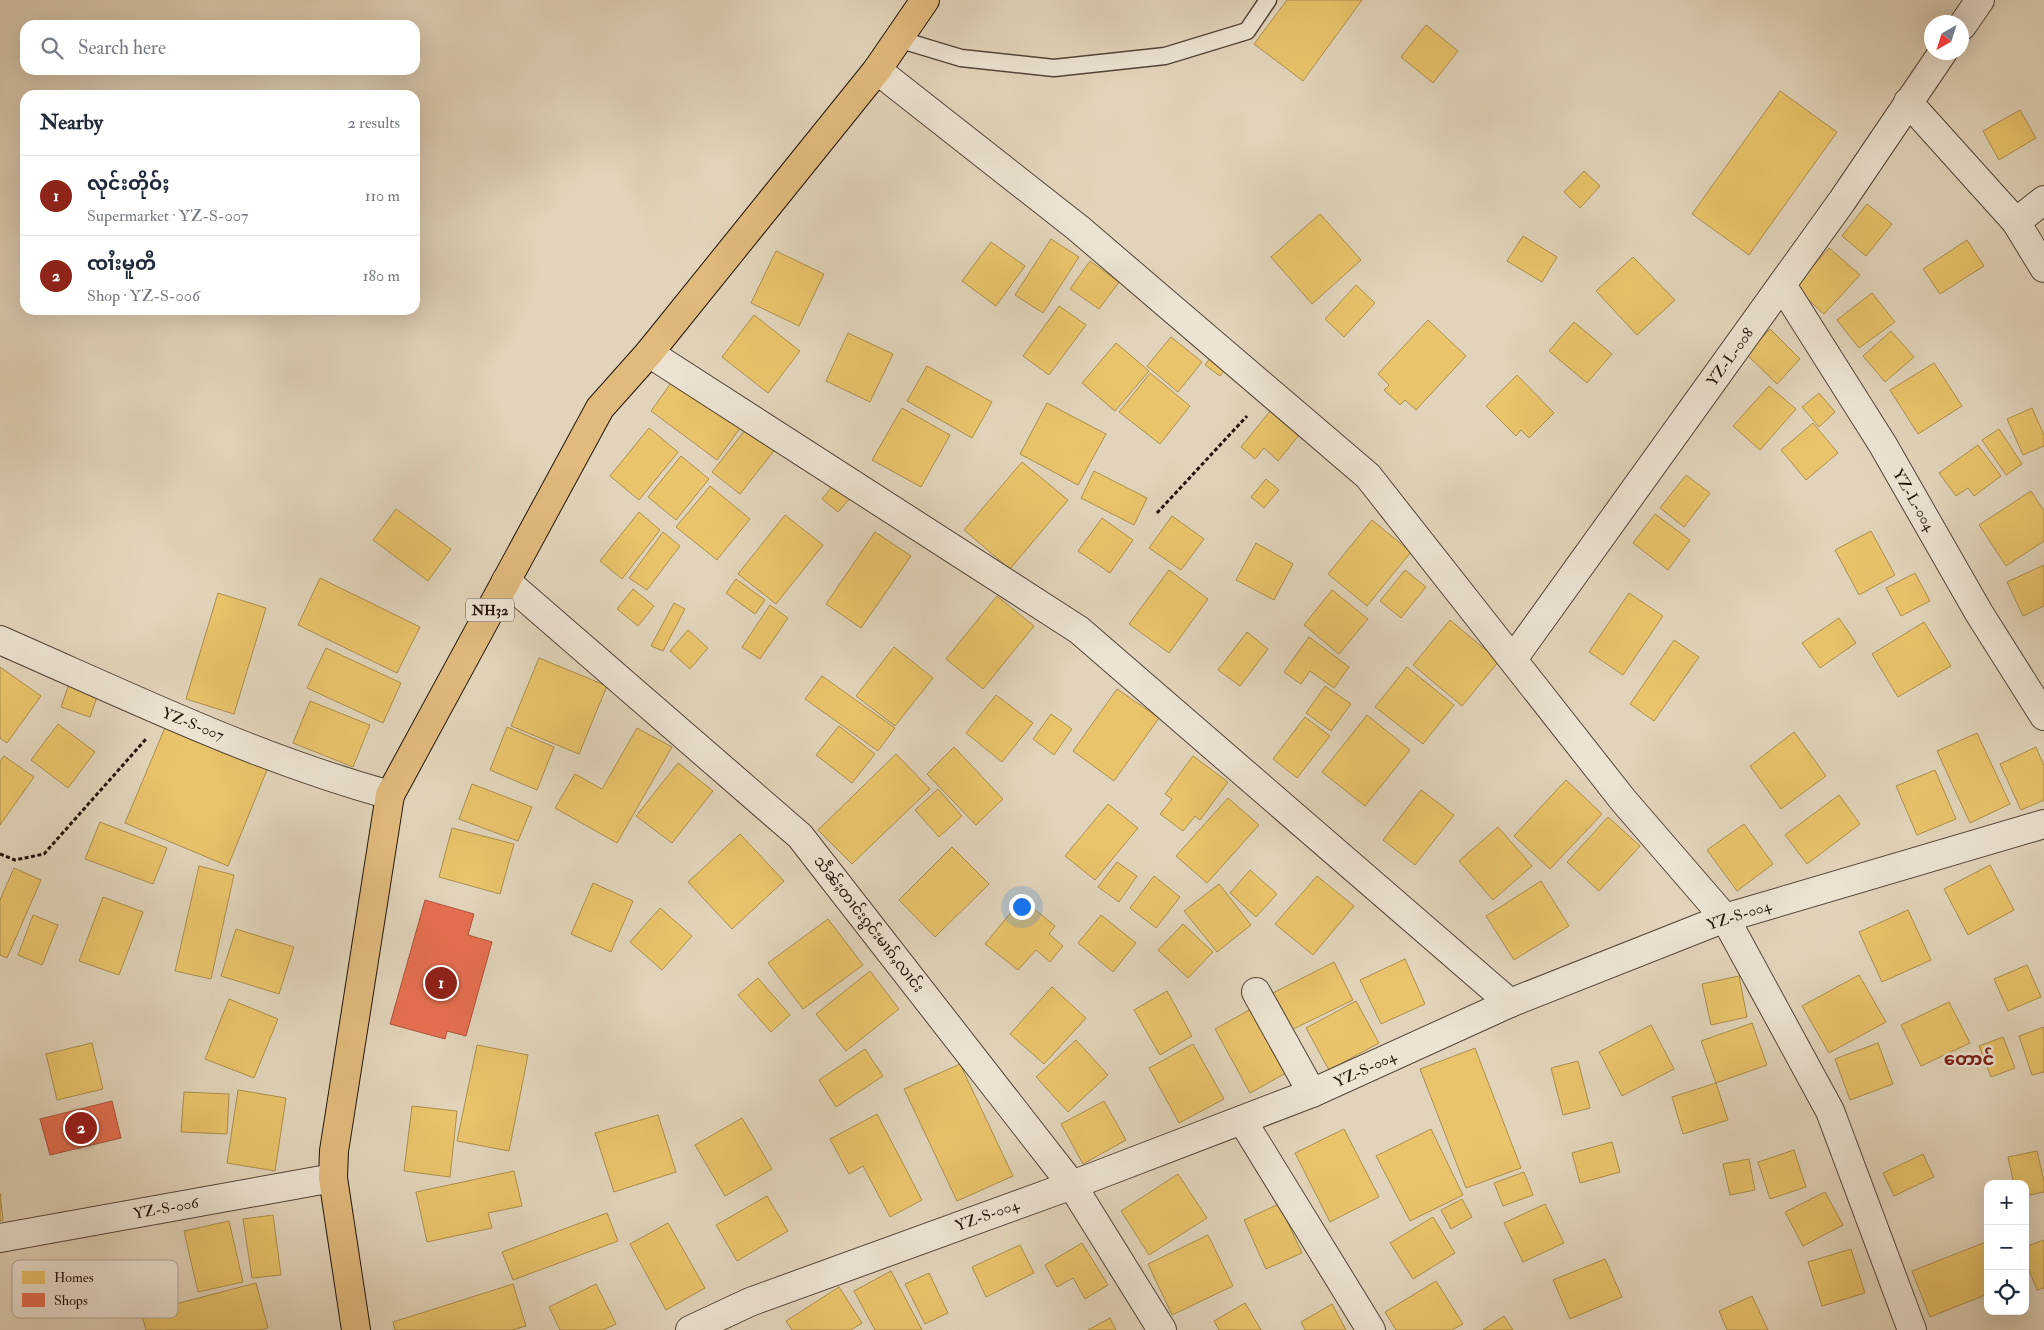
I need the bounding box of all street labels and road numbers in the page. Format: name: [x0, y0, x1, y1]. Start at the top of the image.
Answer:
street label: YZ-L-008: [1703, 324, 1758, 390]
street label: YZ-L-004: [1888, 466, 1939, 536]
road number: NH32: [466, 598, 514, 622]
street label: YZ-S-007: [159, 703, 227, 746]
street label: သဵၼ်ႈတၢင်းၵွင်းမၢၵ်ႇလၢင်း: [809, 852, 929, 997]
street label: YZ-S-004: [1705, 896, 1774, 935]
street label: YZ-S-004: [1331, 1046, 1400, 1092]
street label: YZ-S-006: [132, 1193, 202, 1224]
street label: YZ-S-004: [953, 1195, 1022, 1236]

